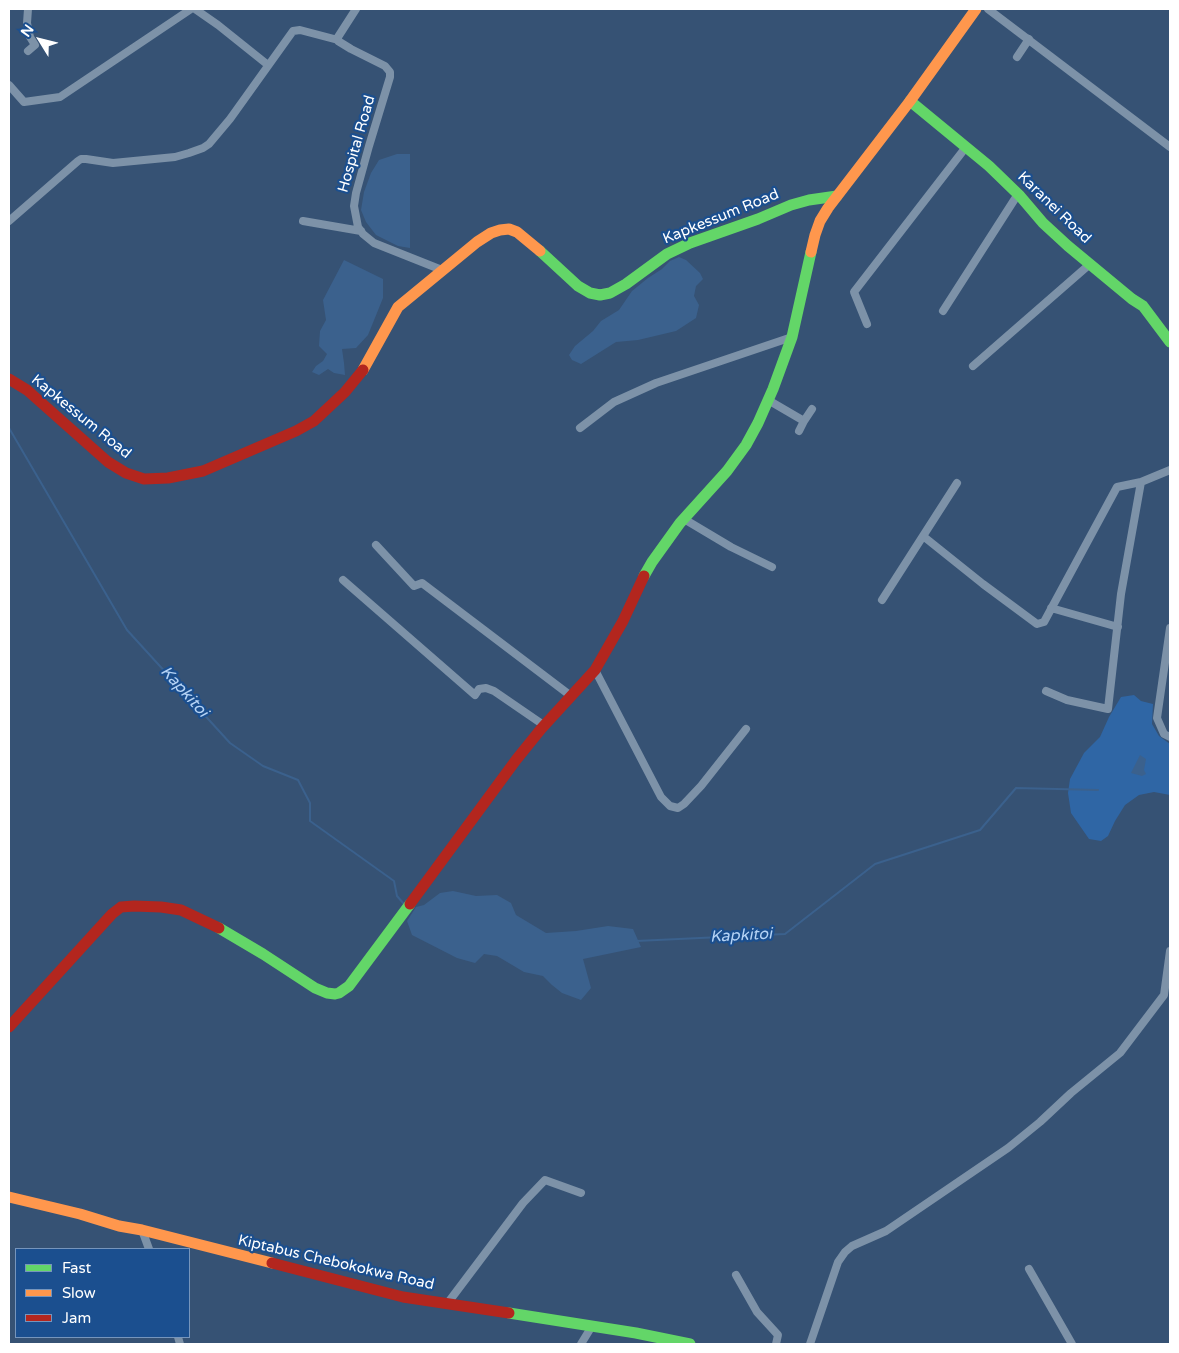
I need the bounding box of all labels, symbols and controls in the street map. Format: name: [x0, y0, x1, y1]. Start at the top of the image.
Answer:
north arrow: [15, 15, 65, 65]
text: N: [17, 21, 38, 40]
street label: Hospital Road: [335, 93, 379, 195]
street label: Karanei Road: [1013, 168, 1095, 248]
street label: Kapkessum Road: [660, 186, 782, 248]
street label: Kapkessum Road: [27, 371, 135, 463]
water label: Kapkitoi: [156, 662, 212, 722]
water label: Kapkitoi: [709, 925, 773, 947]
street label: Kiptabus Chebokokwa Road: [236, 1232, 436, 1294]
legend: [15, 1248, 190, 1338]
text: Fast: [62, 1259, 91, 1277]
text: Slow: [62, 1284, 96, 1302]
text: Jam: [62, 1309, 91, 1327]

